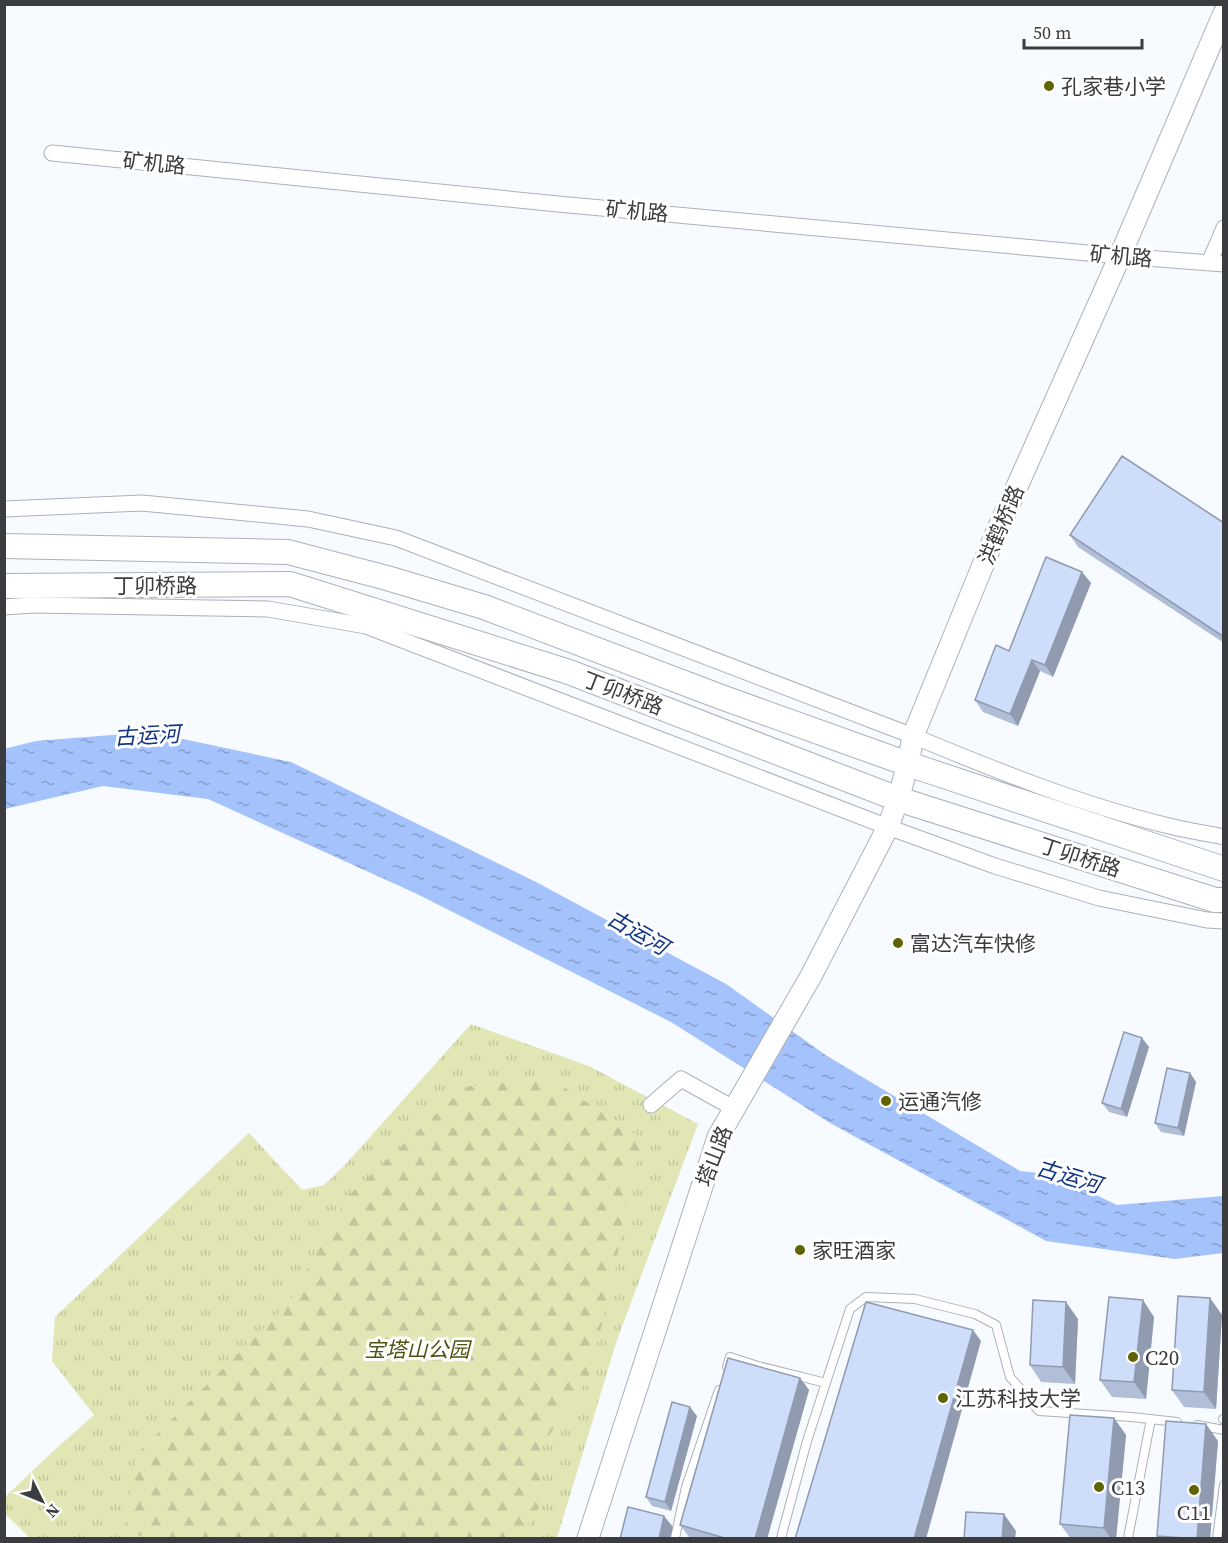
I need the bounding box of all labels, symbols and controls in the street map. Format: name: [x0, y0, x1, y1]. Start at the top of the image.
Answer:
scale bar: [1024, 12, 1142, 50]
text: 50 m: [1033, 20, 1071, 45]
place label: 孔家巷小学: [1061, 72, 1166, 101]
marker: 孔家巷小学: [1042, 79, 1056, 93]
street label: 矿机路: [121, 145, 187, 181]
street label: 矿机路: [604, 194, 670, 228]
street label: 矿机路: [1088, 239, 1154, 273]
street label: 洪鹤桥路: [971, 481, 1031, 569]
street label: 丁卯桥路: [113, 571, 197, 600]
street label: 丁卯桥路: [579, 664, 667, 722]
water label: 古运河: [113, 718, 185, 752]
street label: 丁卯桥路: [1036, 830, 1124, 884]
water label: 古运河: [602, 903, 678, 963]
place label: 富达汽车快修: [910, 929, 1036, 958]
marker: 富达汽车快修: [891, 936, 905, 950]
place label: 运通汽修: [898, 1087, 982, 1116]
marker: 运通汽修: [879, 1094, 893, 1108]
street label: 塔山路: [689, 1121, 739, 1191]
water label: 古运河: [1033, 1152, 1109, 1201]
place label: 家旺酒家: [812, 1236, 896, 1265]
marker: 家旺酒家: [793, 1243, 807, 1257]
park label: 宝塔山公园: [365, 1335, 472, 1364]
place label: C20: [1145, 1343, 1179, 1372]
marker: C20: [1126, 1350, 1140, 1364]
place label: 江苏科技大学: [955, 1384, 1081, 1413]
marker: 江苏科技大学: [936, 1391, 950, 1405]
north arrow: [12, 1471, 72, 1531]
place label: C13: [1111, 1473, 1145, 1502]
marker: C13: [1092, 1480, 1106, 1494]
marker: C11: [1187, 1483, 1201, 1497]
place label: C11: [1177, 1498, 1211, 1527]
text: N: [41, 1499, 65, 1523]

